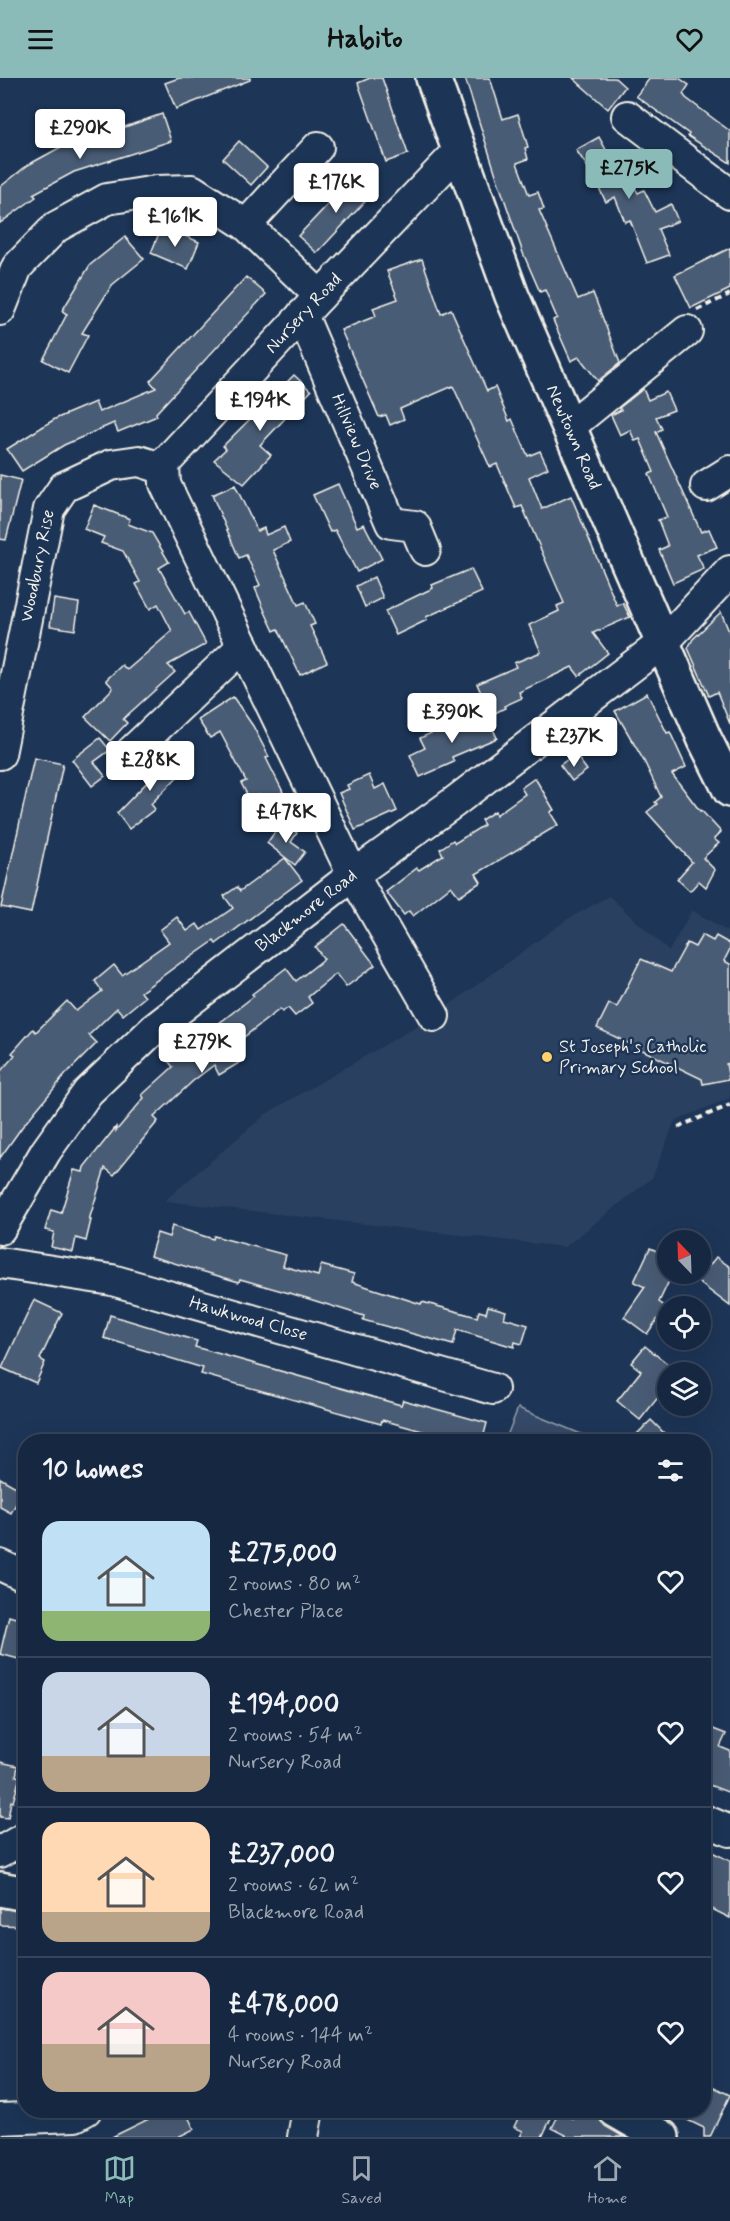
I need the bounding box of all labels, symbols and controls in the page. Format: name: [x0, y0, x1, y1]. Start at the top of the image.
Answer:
text: Habito: [327, 22, 403, 57]
icon: menu: [24, 23, 57, 56]
icon: heart: [673, 23, 706, 56]
pin: £290K: [38, 109, 122, 160]
text: £290K: [49, 115, 111, 142]
pin: £275K: [587, 149, 671, 200]
text: £275K: [599, 155, 659, 182]
pin: £176K: [294, 163, 378, 214]
text: £176K: [308, 169, 364, 196]
pin: £161K: [133, 197, 217, 248]
text: £161K: [147, 203, 203, 230]
street label: Nursery Road: [260, 268, 348, 359]
pin: £194K: [218, 381, 302, 432]
street label: Newtown Road: [540, 381, 607, 493]
text: £194K: [230, 387, 290, 414]
street label: Hillview Drive: [325, 390, 388, 494]
street label: Woodbury Rise: [15, 507, 61, 624]
pin: £390K: [410, 693, 494, 744]
text: £390K: [421, 699, 483, 726]
pin: £237K: [532, 717, 616, 768]
text: £237K: [545, 723, 603, 750]
pin: £288K: [108, 741, 192, 792]
text: £288K: [120, 747, 180, 774]
pin: £478K: [244, 793, 328, 844]
text: £478K: [256, 799, 316, 826]
street label: Blackmore Road: [251, 864, 362, 958]
pin: £279K: [160, 1023, 244, 1074]
text: £279K: [173, 1029, 231, 1056]
place label: St Joseph's Catholic Primary School: [559, 1035, 707, 1080]
marker: St Joseph's Catholic Primary School: [540, 1050, 554, 1064]
north arrow: [657, 1230, 711, 1284]
map controls: [657, 1230, 711, 1416]
street label: Hawkwood Close: [186, 1291, 310, 1347]
button: locate: [657, 1296, 711, 1350]
button: layers: [657, 1362, 711, 1416]
text: 10 homes: [42, 1453, 143, 1487]
icon: filters: [654, 1454, 687, 1487]
text: £275,000: [228, 1537, 337, 1571]
icon: home: [90, 1545, 162, 1617]
icon: heart: [654, 1565, 687, 1598]
text: 2 rooms · 80 m²: [228, 1571, 361, 1598]
text: Chester Place: [228, 1598, 343, 1625]
text: £194,000: [228, 1688, 339, 1722]
icon: home: [90, 1696, 162, 1768]
icon: heart: [654, 1716, 687, 1749]
text: 2 rooms · 54 m²: [228, 1722, 362, 1749]
text: Nursery Road: [228, 1749, 341, 1776]
text: £237,000: [228, 1838, 335, 1872]
icon: home: [90, 1846, 162, 1918]
icon: heart: [654, 1866, 687, 1899]
text: 2 rooms · 62 m²: [228, 1872, 359, 1899]
text: Blackmore Road: [228, 1899, 364, 1926]
text: £478,000: [228, 1988, 339, 2022]
icon: home: [90, 1996, 162, 2068]
icon: heart: [654, 2016, 687, 2049]
text: 4 rooms · 144 m²: [228, 2022, 373, 2049]
text: Nursery Road: [228, 2049, 341, 2076]
tab: Map: [103, 2152, 136, 2209]
tab: Saved: [341, 2152, 382, 2209]
tab: Home: [587, 2152, 627, 2209]

